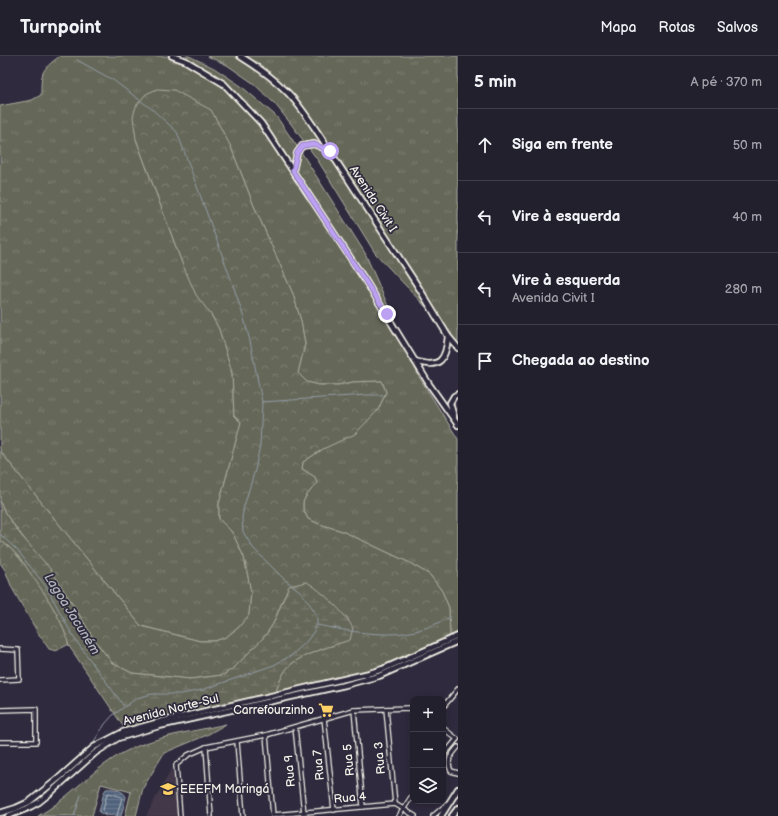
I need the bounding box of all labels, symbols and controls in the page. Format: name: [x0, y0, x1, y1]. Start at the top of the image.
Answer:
text: Turnpoint: [20, 16, 101, 39]
text: Mapa: [600, 19, 637, 36]
text: Rotas: [659, 19, 695, 36]
text: Salvos: [717, 19, 758, 36]
text: 5 min: [474, 72, 517, 92]
text: A pé · 370 m: [690, 74, 762, 90]
icon: ahead: [474, 134, 496, 156]
text: Siga em frente: [512, 135, 613, 154]
text: 50 m: [733, 137, 762, 153]
route start: [321, 142, 339, 160]
street label: Avenida Civit I: [346, 163, 400, 235]
icon: left: [474, 206, 496, 228]
text: Vire à esquerda: [512, 207, 620, 226]
text: 40 m: [732, 209, 762, 225]
text: Vire à esquerda: [512, 271, 620, 290]
icon: left: [474, 278, 496, 300]
text: 280 m: [725, 281, 762, 297]
text: Avenida Civit I: [512, 290, 595, 306]
route end: [378, 305, 396, 323]
icon: arrive: [474, 350, 496, 372]
text: Chegada ao destino: [512, 351, 650, 370]
water label: Lagoa Jacuném: [41, 570, 104, 658]
street label: Avenida Norte-Sul: [122, 691, 220, 729]
map controls: [410, 696, 446, 804]
button: +: [410, 696, 446, 732]
supermarket icon: Carrefourzinho: [317, 701, 335, 719]
place label: Carrefourzinho: [233, 703, 314, 718]
button: −: [410, 732, 446, 768]
street label: Rua 3: [371, 741, 389, 775]
street label: Rua 5: [340, 743, 358, 777]
street label: Rua 7: [310, 749, 328, 781]
street label: Rua 9: [281, 754, 299, 788]
button: layers: [410, 768, 446, 804]
school or university icon: EEEFM Maringá: [159, 780, 177, 798]
place label: EEEFM Maringá: [180, 782, 269, 797]
street label: Rua 4: [333, 789, 368, 807]

